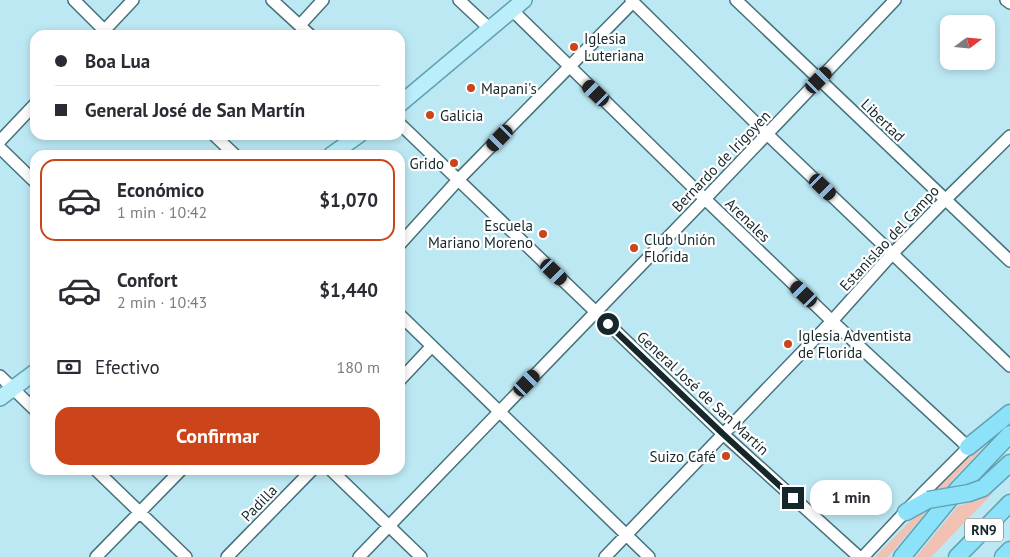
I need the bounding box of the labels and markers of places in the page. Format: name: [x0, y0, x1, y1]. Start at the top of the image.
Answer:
place label: Iglesia Luteriana: [584, 29, 644, 65]
marker: Iglesia Luteriana: [568, 41, 580, 53]
place label: Mapani's: [481, 79, 537, 98]
marker: Mapani's: [465, 82, 477, 94]
place label: Galicia: [440, 106, 483, 125]
marker: Galicia: [424, 109, 436, 121]
place label: Grido: [410, 154, 444, 173]
marker: Grido: [448, 157, 460, 169]
place label: Escuela Mariano Moreno: [428, 216, 533, 252]
marker: Escuela Mariano Moreno: [537, 228, 549, 240]
place label: Club Unión Florida: [644, 230, 715, 266]
marker: Club Unión Florida: [628, 242, 640, 254]
place label: Iglesia Adventista de Florida: [798, 326, 911, 362]
marker: Iglesia Adventista de Florida: [782, 338, 794, 350]
place label: Suizo Café: [649, 447, 716, 466]
marker: Suizo Café: [720, 450, 732, 462]

